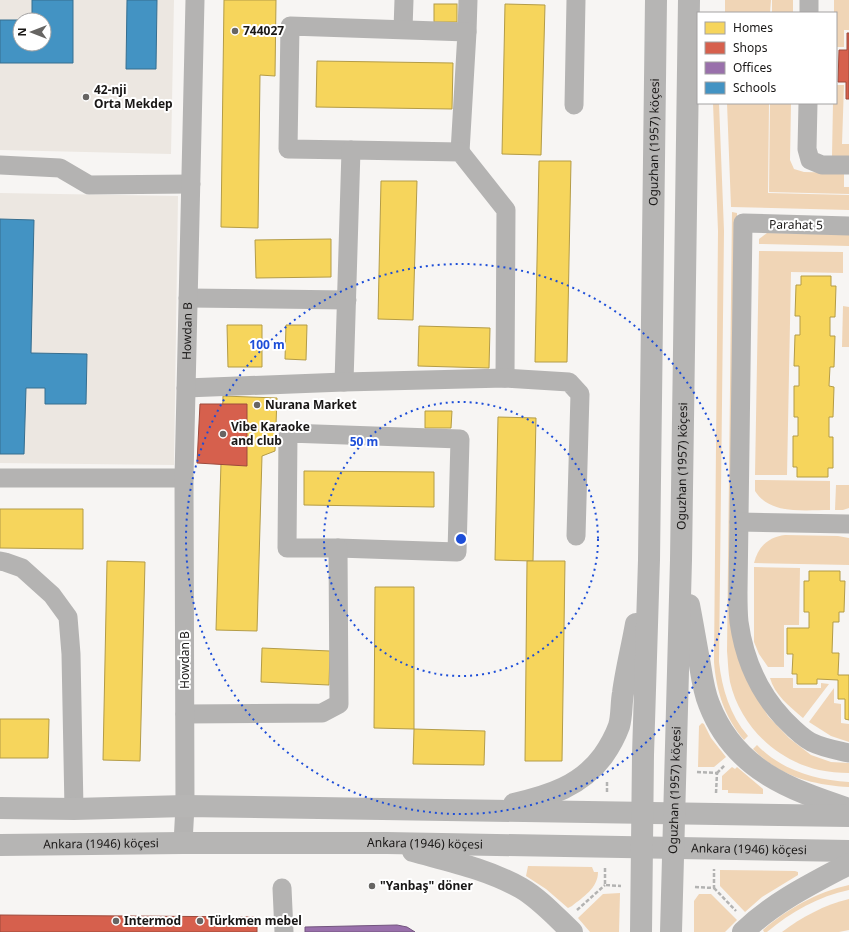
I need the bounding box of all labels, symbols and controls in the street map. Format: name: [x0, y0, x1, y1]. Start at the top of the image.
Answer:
north arrow: [12, 12, 52, 52]
legend: [697, 12, 837, 104]
text: Homes: [733, 19, 773, 36]
place label: 744027: [243, 22, 284, 39]
marker: 744027: [230, 26, 240, 36]
text: N: [14, 28, 29, 36]
text: Shops: [733, 39, 768, 56]
text: Offices: [733, 59, 772, 76]
street label: Oguzhan (1957) köçesi: [644, 78, 663, 206]
text: Schools: [733, 79, 776, 96]
place label: 42-nji Orta Mekdep: [94, 81, 173, 112]
marker: 42-nji Orta Mekdep: [81, 92, 91, 102]
street label: Parahat 5: [769, 216, 823, 233]
street label: Howdan B: [178, 302, 196, 360]
text: 100 m: [249, 336, 285, 353]
place label: Nurana Market: [265, 396, 357, 413]
marker: Nurana Market: [252, 400, 262, 410]
street label: Oguzhan (1957) köçesi: [672, 402, 691, 530]
place label: Vibe Karaoke and club: [231, 418, 310, 449]
marker: Vibe Karaoke and club: [218, 429, 228, 439]
text: 50 m: [350, 433, 378, 450]
centre of rings: [454, 532, 468, 546]
street label: Howdan B: [176, 631, 193, 689]
street label: Oguzhan (1957) köçesi: [664, 726, 685, 854]
street label: Ankara (1946) köçesi: [43, 834, 159, 853]
street label: Ankara (1946) köçesi: [367, 834, 483, 853]
street label: Ankara (1946) köçesi: [691, 839, 807, 858]
place label: "Yanbaş" döner: [380, 877, 473, 894]
marker: "Yanbaş" döner: [367, 881, 377, 891]
place label: Intermod: [124, 912, 181, 929]
place label: Türkmen mebel: [208, 912, 302, 929]
marker: Intermod: [111, 916, 121, 926]
marker: Türkmen mebel: [195, 916, 205, 926]

